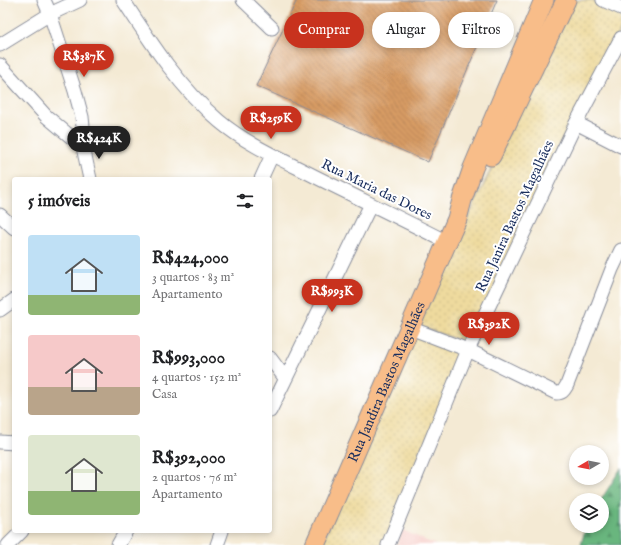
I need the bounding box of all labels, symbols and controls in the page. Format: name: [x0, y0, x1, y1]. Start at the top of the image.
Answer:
chip: Comprar: [284, 12, 364, 48]
chip: Alugar: [372, 12, 440, 48]
chip: Filtros: [448, 12, 514, 48]
pin: R$387K: [51, 44, 117, 78]
text: R$387K: [63, 48, 105, 65]
pin: R$259K: [238, 106, 304, 140]
text: R$259K: [250, 110, 292, 127]
pin: R$424K: [66, 126, 132, 160]
text: R$424K: [76, 130, 122, 147]
street label: Rua Janira Bastos Magalhães: [472, 137, 558, 295]
street label: Rua Maria das Dores: [318, 155, 435, 225]
icon: filters: [234, 190, 256, 212]
text: 5 imóveis: [28, 191, 90, 212]
text: R$424,000: [152, 248, 229, 269]
icon: home: [60, 251, 108, 299]
text: 3 quartos · 83 m²: [152, 269, 234, 286]
pin: R$993K: [299, 279, 365, 313]
text: R$993K: [311, 283, 353, 300]
text: Apartamento: [152, 286, 223, 303]
street label: Rua Jandira Bastos Magalhães: [344, 299, 430, 465]
pin: R$392K: [456, 312, 522, 346]
text: R$392K: [467, 316, 511, 333]
text: R$993,000: [152, 348, 225, 369]
icon: home: [60, 351, 108, 399]
text: 4 quartos · 152 m²: [152, 369, 241, 386]
text: Casa: [152, 386, 177, 403]
north arrow: [569, 445, 609, 485]
map controls: [569, 445, 609, 533]
text: R$392,000: [152, 448, 226, 469]
icon: home: [60, 451, 108, 499]
text: 2 quartos · 76 m²: [152, 469, 237, 486]
text: Apartamento: [152, 486, 223, 503]
button: layers: [569, 493, 609, 533]

